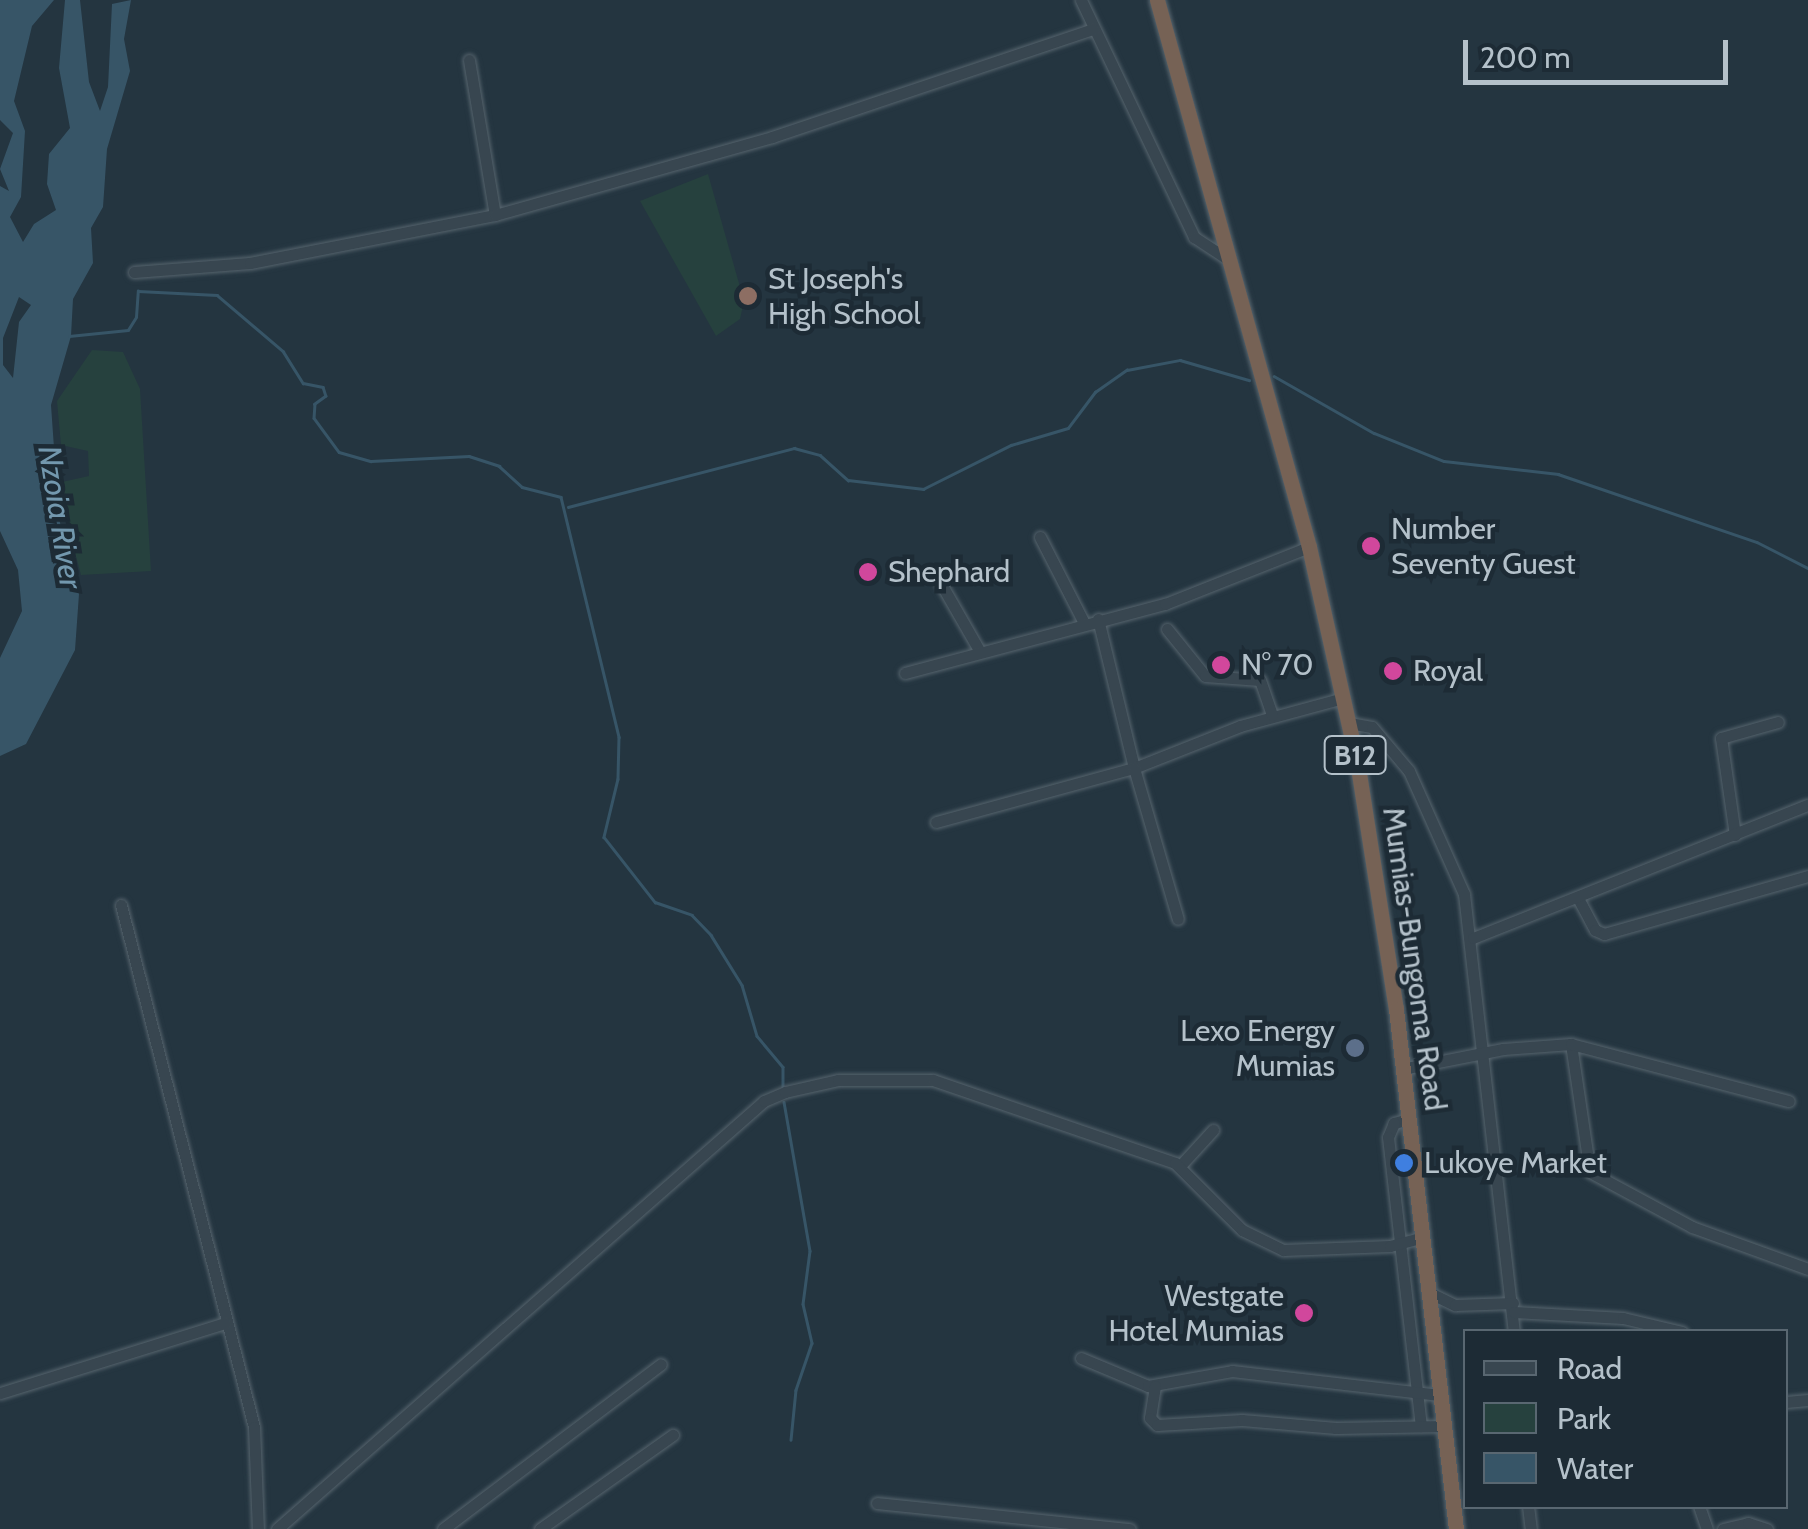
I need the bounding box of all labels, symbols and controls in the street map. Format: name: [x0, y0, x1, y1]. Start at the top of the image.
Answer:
scale bar: [1468, 20, 1733, 82]
text: 200 m: [1480, 39, 1571, 76]
place label: St Joseph's High School: [768, 261, 921, 332]
marker: St Joseph's High School: [737, 285, 759, 307]
water label: Nzoia River: [30, 443, 90, 591]
place label: Number Seventy Guest: [1391, 511, 1576, 582]
marker: Number Seventy Guest: [1360, 535, 1382, 557]
place label: Shephard: [888, 554, 1010, 590]
marker: Shephard: [857, 561, 879, 583]
place label: N° 70: [1241, 647, 1313, 683]
place label: Royal: [1413, 653, 1483, 689]
marker: N° 70: [1210, 654, 1232, 676]
marker: Royal: [1382, 660, 1404, 682]
road number: B12: [1322, 732, 1388, 778]
street label: Mumias-Bungoma Road: [1375, 805, 1453, 1113]
place label: Lexo Energy Mumias: [1180, 1013, 1335, 1084]
marker: Lexo Energy Mumias: [1344, 1037, 1366, 1059]
place label: Lukoye Market: [1424, 1145, 1607, 1181]
marker: Lukoye Market: [1393, 1152, 1415, 1174]
place label: Westgate Hotel Mumias: [1109, 1278, 1284, 1348]
marker: Westgate Hotel Mumias: [1293, 1302, 1315, 1324]
legend: [1463, 1329, 1788, 1509]
text: Road: [1557, 1350, 1622, 1387]
text: Park: [1557, 1400, 1611, 1437]
text: Water: [1557, 1450, 1633, 1487]

